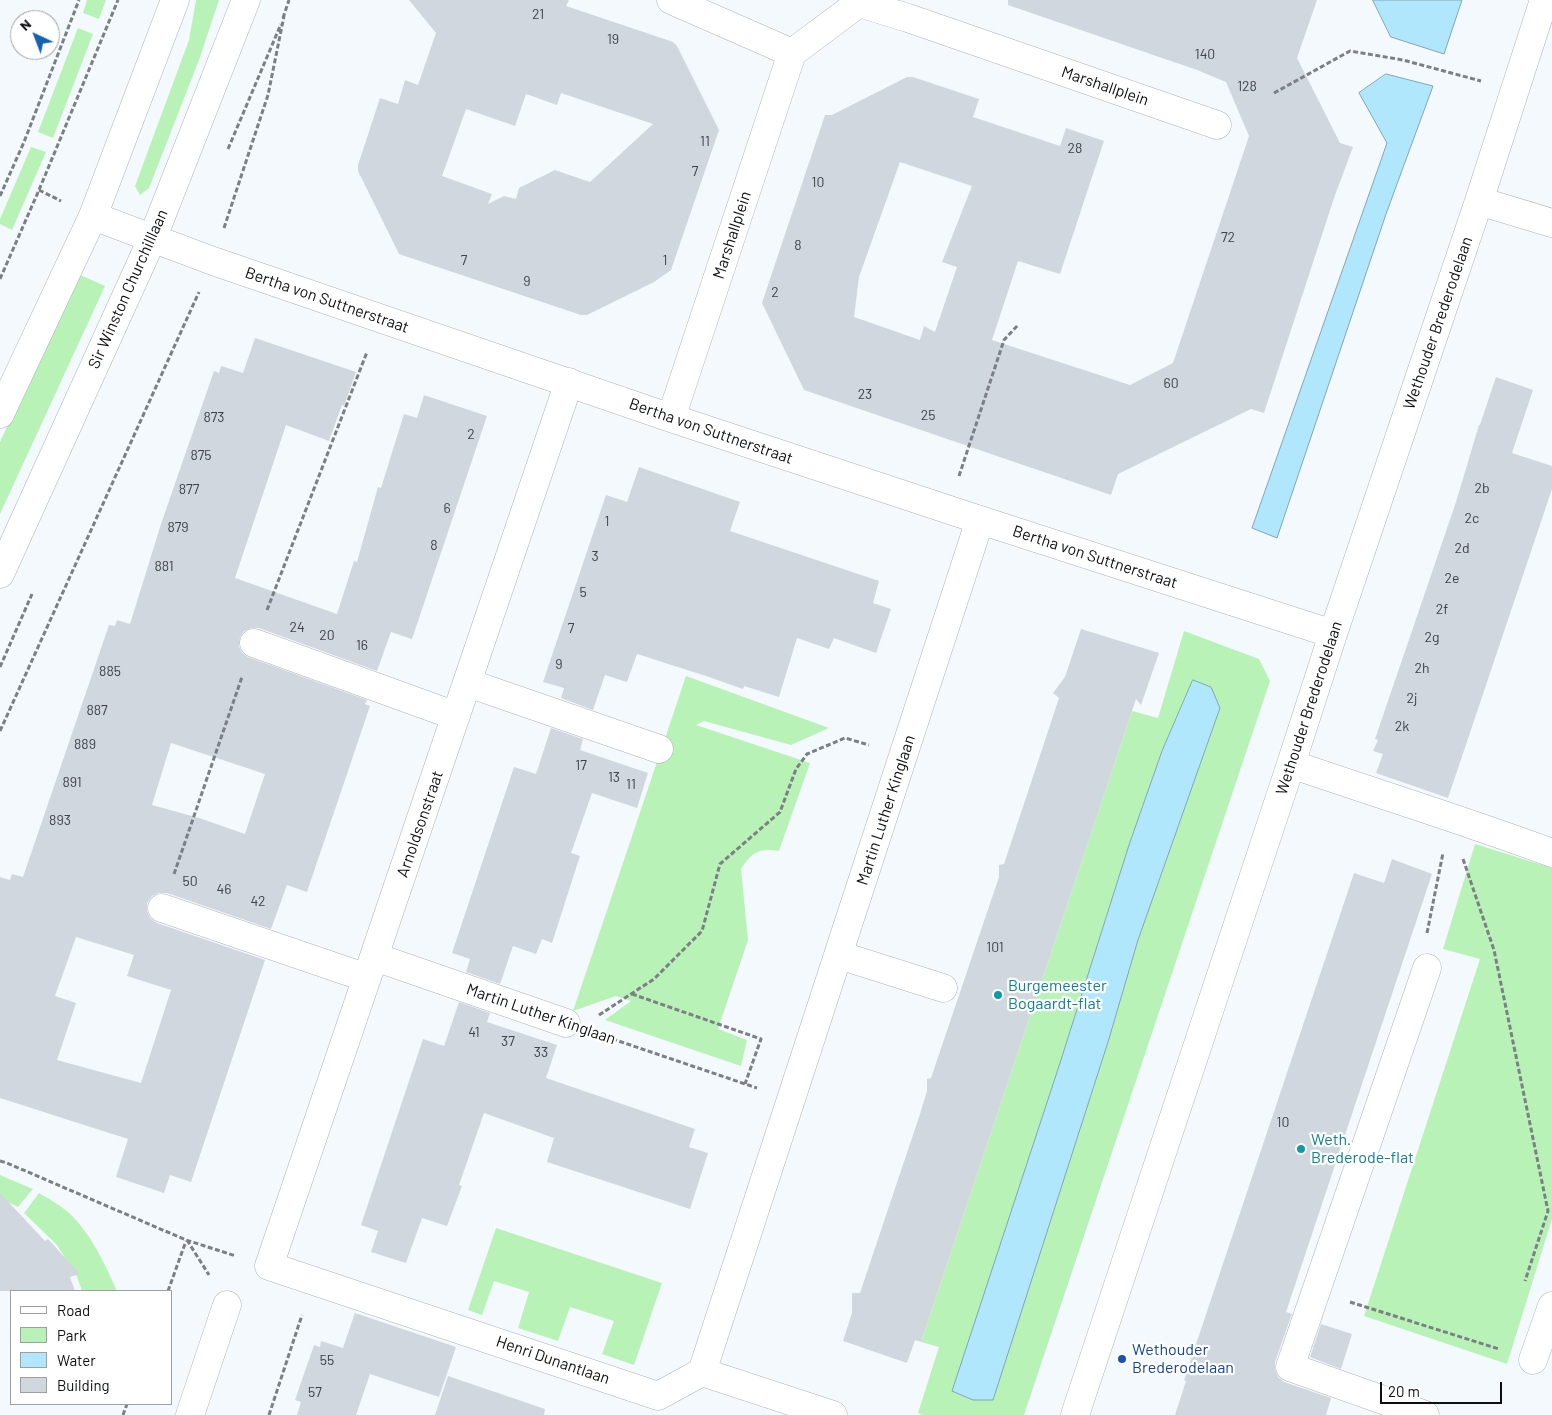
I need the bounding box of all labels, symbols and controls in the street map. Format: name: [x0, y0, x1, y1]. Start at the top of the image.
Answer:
house number: 21: [532, 6, 544, 22]
north arrow: [10, 10, 60, 60]
text: N: [16, 15, 34, 34]
house number: 19: [607, 31, 619, 47]
house number: 140: [1195, 46, 1215, 62]
street label: Marshallplein: [1059, 62, 1151, 110]
house number: 128: [1237, 78, 1257, 94]
house number: 11: [700, 133, 710, 149]
house number: 28: [1068, 140, 1082, 156]
house number: 7: [692, 163, 698, 179]
house number: 10: [812, 174, 824, 190]
street label: Marshallplein: [709, 189, 755, 281]
street label: Sir Winston Churchilllaan: [84, 206, 172, 372]
house number: 72: [1221, 229, 1235, 245]
street label: Wethouder Brederodelaan: [1399, 234, 1477, 412]
house number: 8: [794, 237, 802, 253]
house number: 7: [461, 252, 467, 268]
house number: 1: [663, 252, 667, 268]
street label: Bertha von Suttnerstraat: [243, 263, 411, 337]
house number: 9: [523, 273, 531, 289]
house number: 2: [771, 284, 779, 300]
house number: 60: [1163, 375, 1179, 391]
house number: 23: [858, 386, 872, 402]
street label: Bertha von Suttnerstraat: [627, 394, 795, 468]
house number: 25: [921, 407, 935, 423]
house number: 873: [203, 409, 225, 425]
house number: 2: [467, 426, 475, 442]
house number: 875: [190, 447, 212, 463]
house number: 2b: [1474, 480, 1490, 496]
house number: 877: [179, 481, 199, 497]
house number: 6: [443, 500, 451, 516]
house number: 2c: [1465, 510, 1479, 526]
house number: 1: [605, 513, 609, 529]
house number: 879: [167, 519, 189, 535]
street label: Bertha von Suttnerstraat: [1010, 521, 1180, 593]
house number: 8: [430, 537, 438, 553]
house number: 2d: [1454, 540, 1470, 556]
house number: 3: [591, 548, 599, 564]
house number: 881: [154, 558, 174, 574]
house number: 2e: [1445, 570, 1459, 586]
house number: 5: [579, 584, 587, 600]
house number: 2f: [1436, 601, 1448, 617]
house number: 24: [289, 619, 305, 635]
street label: Wethouder Brederodelaan: [1272, 619, 1346, 797]
house number: 7: [568, 620, 574, 636]
house number: 20: [319, 627, 335, 643]
house number: 2g: [1425, 629, 1439, 645]
house number: 16: [356, 637, 368, 653]
house number: 9: [555, 656, 563, 672]
house number: 2h: [1414, 660, 1430, 676]
house number: 885: [99, 663, 121, 679]
house number: 2j: [1407, 690, 1417, 706]
house number: 887: [86, 702, 108, 718]
house number: 2k: [1395, 718, 1409, 734]
street label: Martin Luther Kinglaan: [853, 733, 919, 887]
house number: 889: [74, 736, 96, 752]
house number: 17: [575, 757, 587, 773]
street label: Arnoldsonstraat: [393, 768, 447, 880]
house number: 13: [608, 769, 620, 785]
house number: 891: [62, 774, 82, 790]
house number: 11: [626, 776, 636, 792]
house number: 893: [49, 812, 71, 828]
house number: 50: [182, 873, 198, 889]
house number: 46: [217, 881, 231, 897]
house number: 42: [250, 893, 266, 909]
house number: 101: [986, 939, 1004, 955]
place label: Burgemeester Bogaardt-flat: [1008, 976, 1107, 1014]
street label: Martin Luther Kinglaan: [464, 979, 618, 1049]
marker: Burgemeester Bogaardt-flat: [992, 989, 1004, 1001]
house number: 41: [468, 1024, 480, 1040]
house number: 37: [501, 1033, 515, 1049]
house number: 33: [534, 1044, 548, 1060]
house number: 10: [1277, 1114, 1289, 1130]
place label: Weth. Brederode-flat: [1311, 1130, 1414, 1168]
marker: Weth. Brederode-flat: [1295, 1143, 1307, 1155]
legend: [10, 1290, 172, 1405]
text: Road: [57, 1301, 90, 1319]
text: Park: [57, 1326, 86, 1344]
street label: Henri Dunantlaan: [494, 1332, 612, 1388]
place label: Wethouder Brederodelaan: [1132, 1340, 1234, 1378]
text: Water: [57, 1351, 96, 1369]
house number: 55: [320, 1352, 334, 1368]
marker: Wethouder Brederodelaan: [1116, 1353, 1128, 1365]
scale bar: [1382, 1372, 1504, 1404]
text: Building: [57, 1376, 110, 1394]
text: 20 m: [1388, 1382, 1420, 1400]
house number: 57: [308, 1384, 322, 1400]

